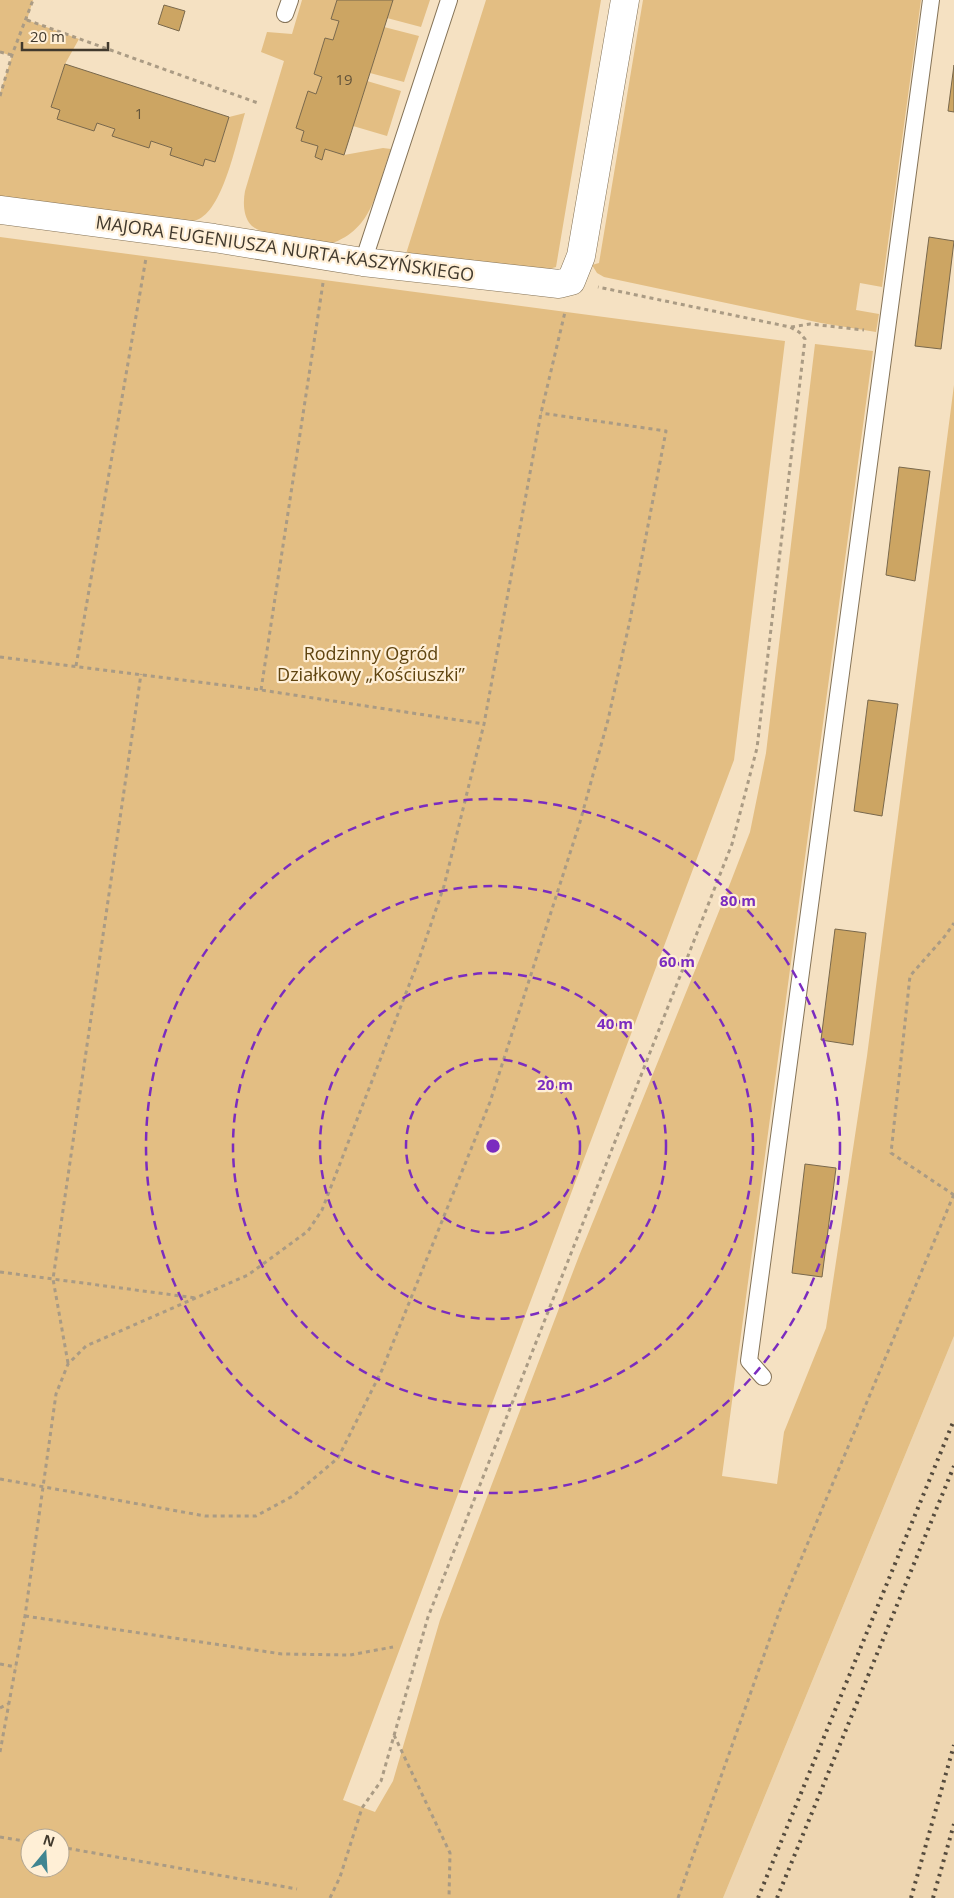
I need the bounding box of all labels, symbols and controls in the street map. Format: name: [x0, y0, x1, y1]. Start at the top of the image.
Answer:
scale bar: [22, 20, 109, 52]
text: 20 m: [30, 26, 65, 46]
house number: 19: [335, 69, 353, 89]
house number: 1: [135, 103, 143, 123]
street label: MAJORA EUGENIUSZA NURTA-KASZYŃSKIEGO: [94, 210, 476, 286]
park label: Rodzinny Ogród Działkowy „Kościuszki”: [277, 641, 466, 686]
text: 80 m: [720, 890, 756, 910]
text: 60 m: [659, 951, 695, 971]
text: 40 m: [597, 1013, 633, 1033]
text: 20 m: [537, 1074, 573, 1094]
centre of rings: [484, 1137, 502, 1155]
north arrow: [20, 1828, 70, 1878]
text: N: [41, 1829, 58, 1851]

